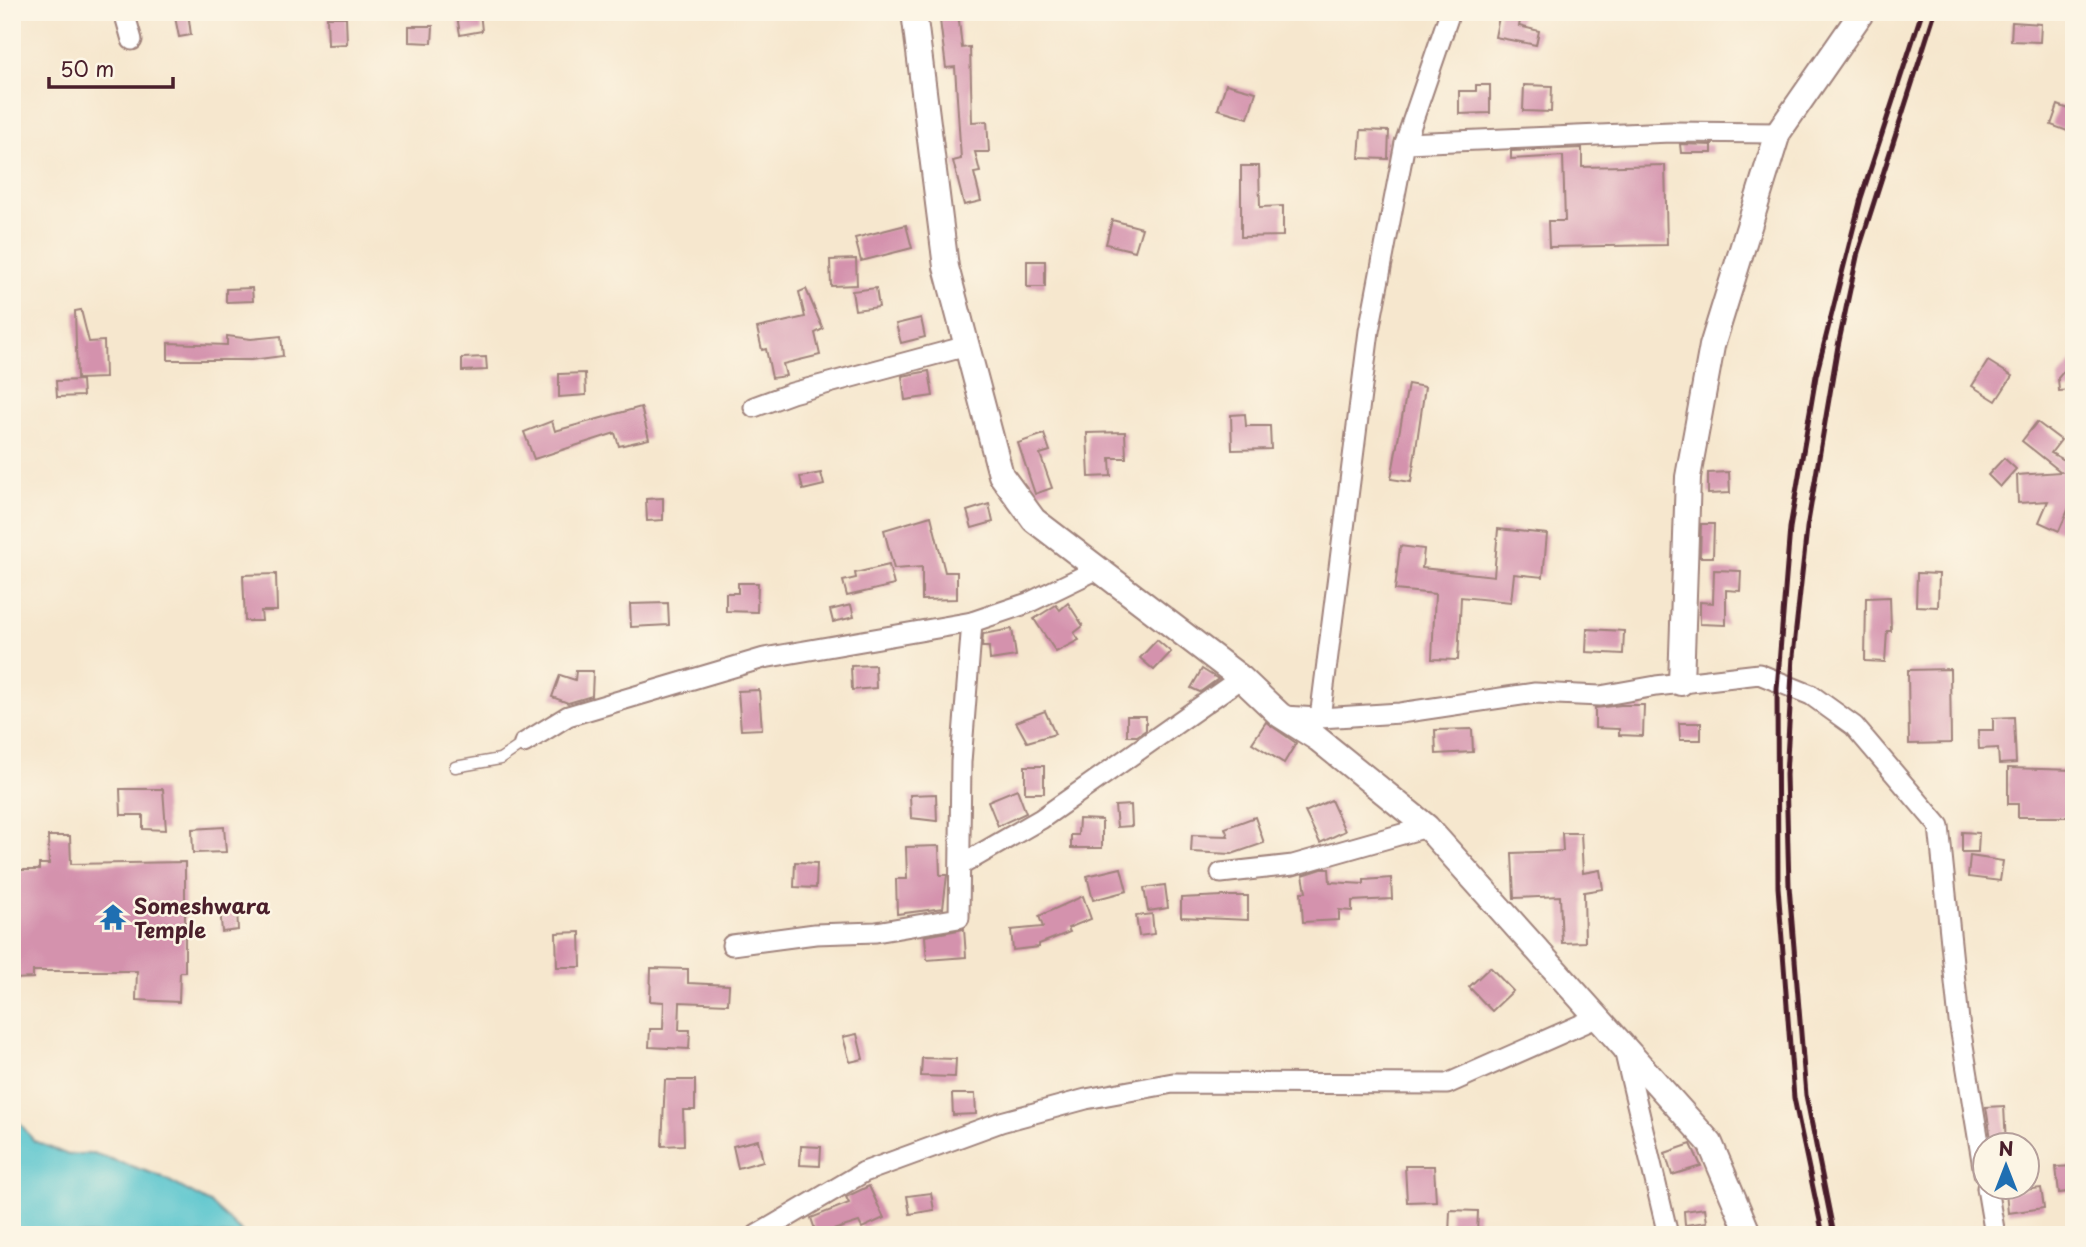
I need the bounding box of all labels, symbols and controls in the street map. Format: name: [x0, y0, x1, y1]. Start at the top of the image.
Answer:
scale bar: [49, 46, 173, 90]
text: 50 m: [60, 52, 114, 84]
place label: Someshwara Temple: [134, 889, 271, 945]
temple icon: Someshwara Temple: [98, 902, 128, 932]
north arrow: [1970, 1132, 2040, 1202]
text: N: [1998, 1134, 2014, 1162]

